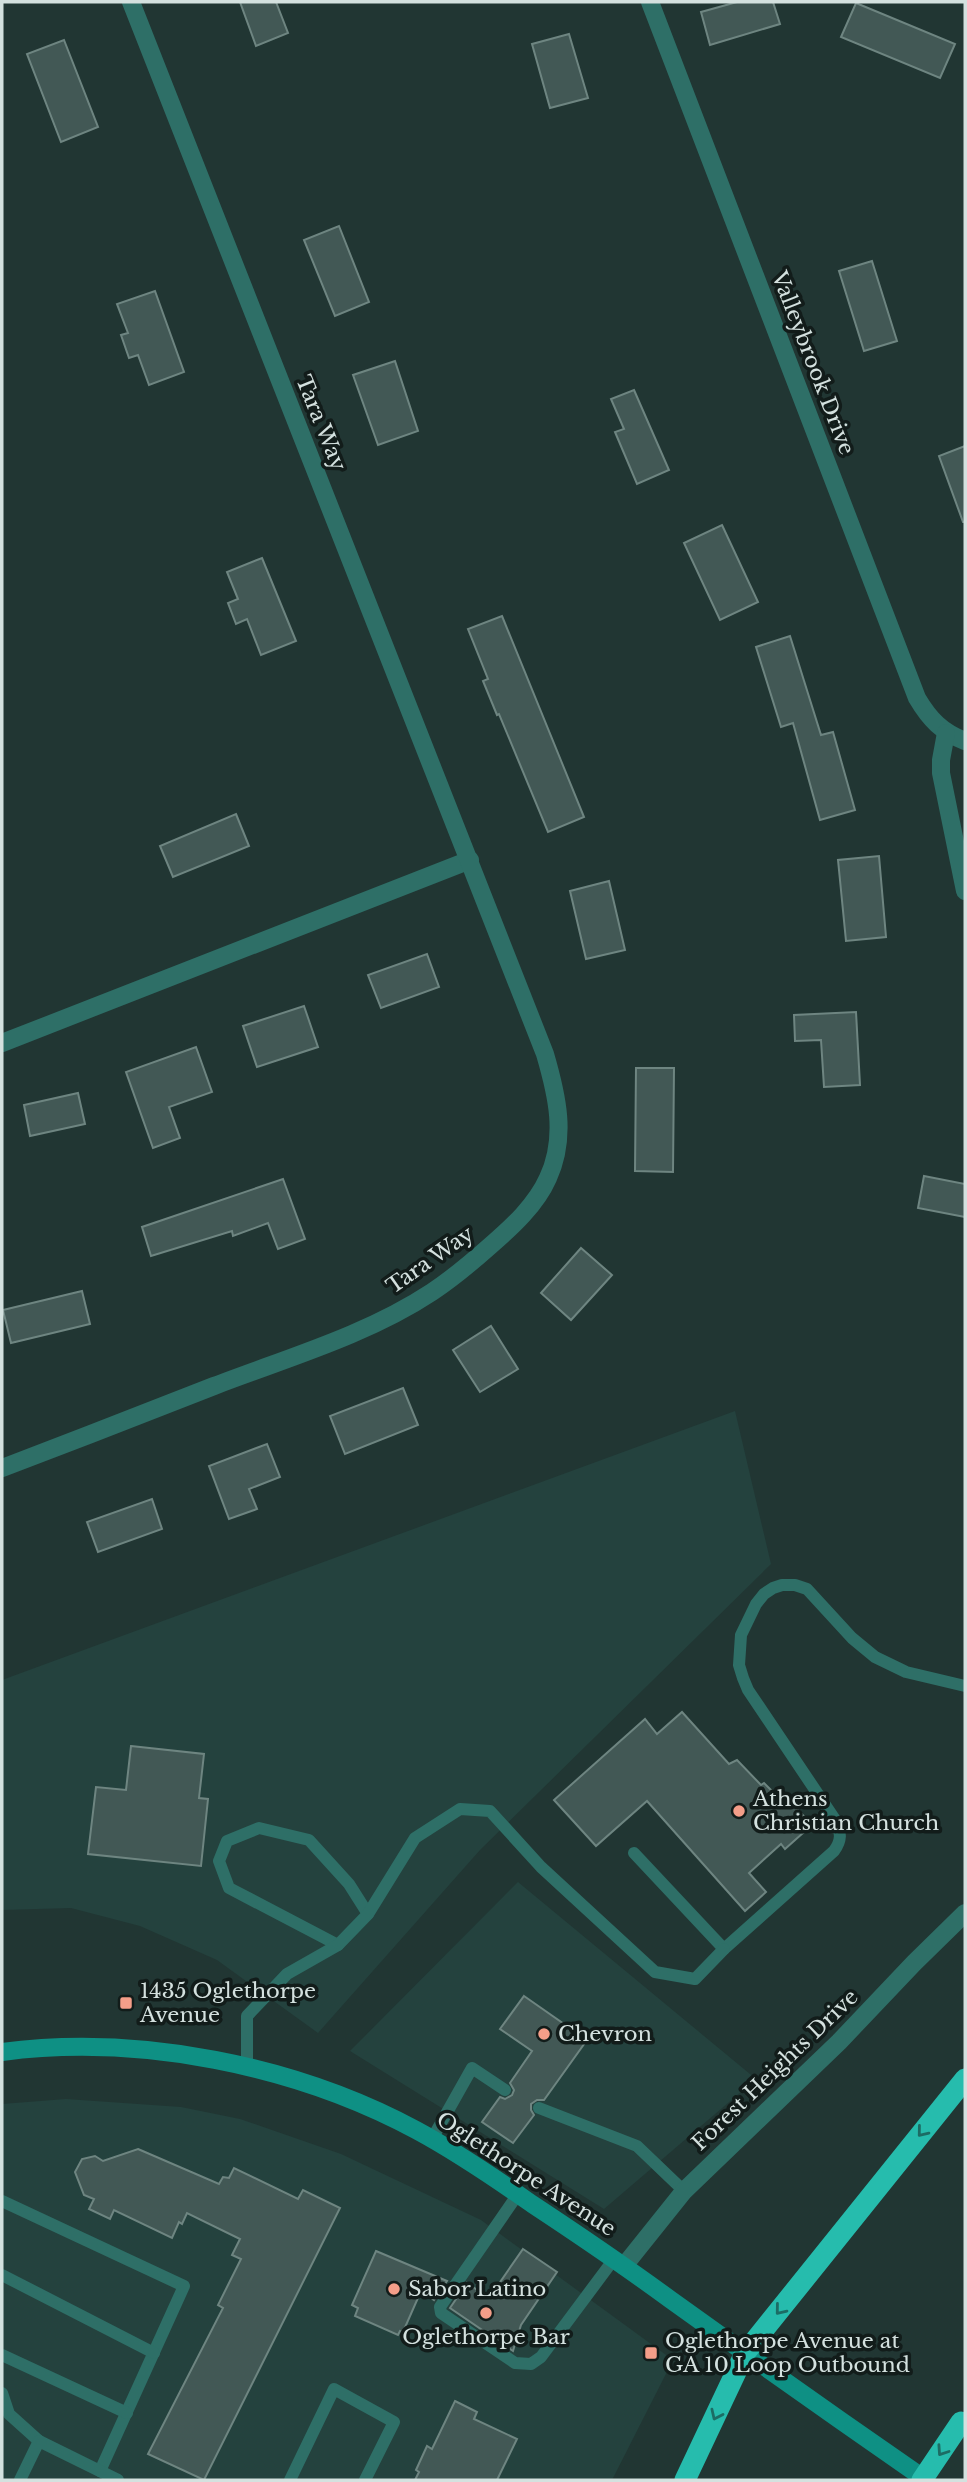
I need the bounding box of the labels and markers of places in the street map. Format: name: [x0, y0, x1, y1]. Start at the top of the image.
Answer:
place label: Athens Christian Church: [752, 1786, 939, 1836]
marker: Athens Christian Church: [731, 1803, 747, 1819]
place label: 1435 Oglethorpe Avenue: [139, 1978, 316, 2028]
marker: 1435 Oglethorpe Avenue: [118, 1995, 134, 2011]
place label: Chevron: [558, 2021, 652, 2047]
marker: Chevron: [536, 2026, 552, 2042]
place label: Sabor Latino: [408, 2276, 546, 2302]
marker: Sabor Latino: [386, 2281, 402, 2297]
marker: Oglethorpe Bar: [478, 2305, 494, 2321]
place label: Oglethorpe Bar: [402, 2324, 570, 2350]
place label: Oglethorpe Avenue at GA 10 Loop Outbound: [665, 2328, 910, 2378]
marker: Oglethorpe Avenue at GA 10 Loop Outbound: [643, 2345, 659, 2361]

